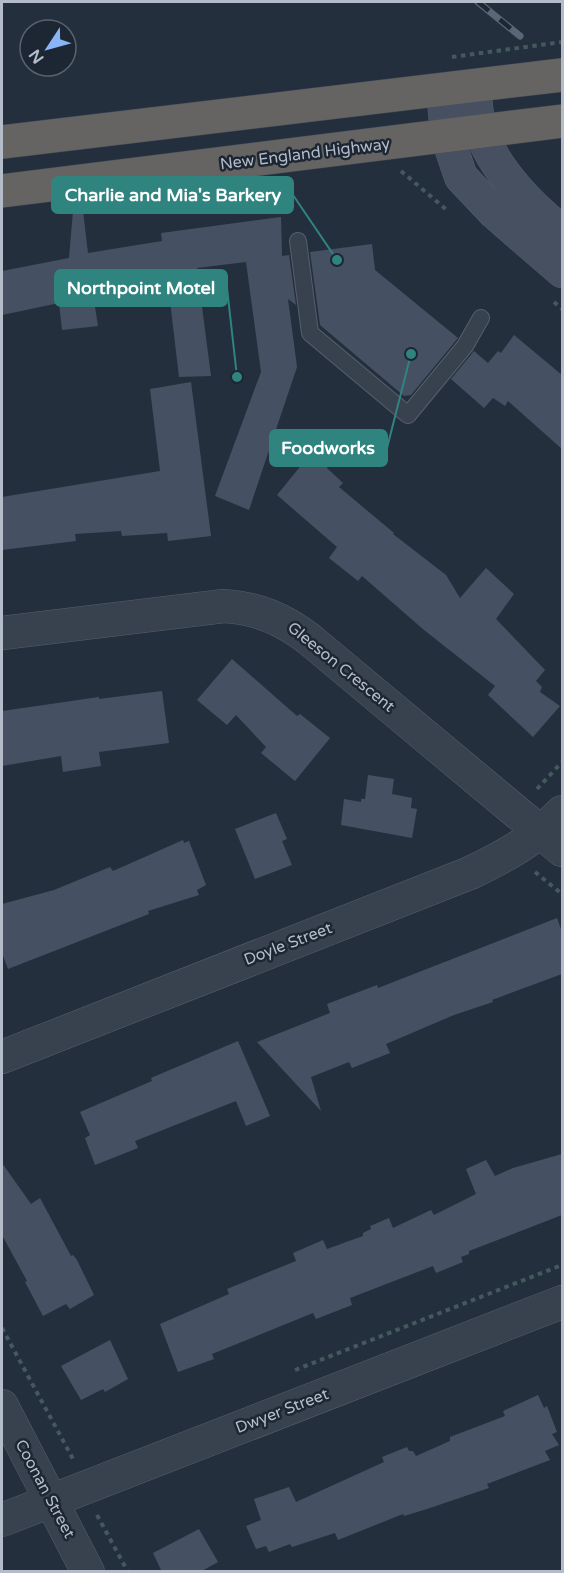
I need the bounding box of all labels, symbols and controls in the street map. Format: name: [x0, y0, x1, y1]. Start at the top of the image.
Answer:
north arrow: [18, 18, 78, 78]
text: N: [25, 45, 49, 67]
street label: New England Highway: [219, 134, 391, 174]
callout: Charlie and Mia's Barkery: [52, 177, 293, 213]
text: Charlie and Mia's Barkery: [65, 184, 282, 206]
callout: Northpoint Motel: [55, 270, 227, 306]
text: Northpoint Motel: [67, 277, 215, 299]
callout: Foodworks: [270, 430, 387, 466]
text: Foodworks: [281, 437, 375, 459]
street label: Gleeson Crescent: [283, 618, 399, 716]
street label: Doyle Street: [241, 918, 335, 970]
street label: Dwyer Street: [233, 1384, 331, 1438]
street label: Coonan Street: [11, 1436, 79, 1542]

